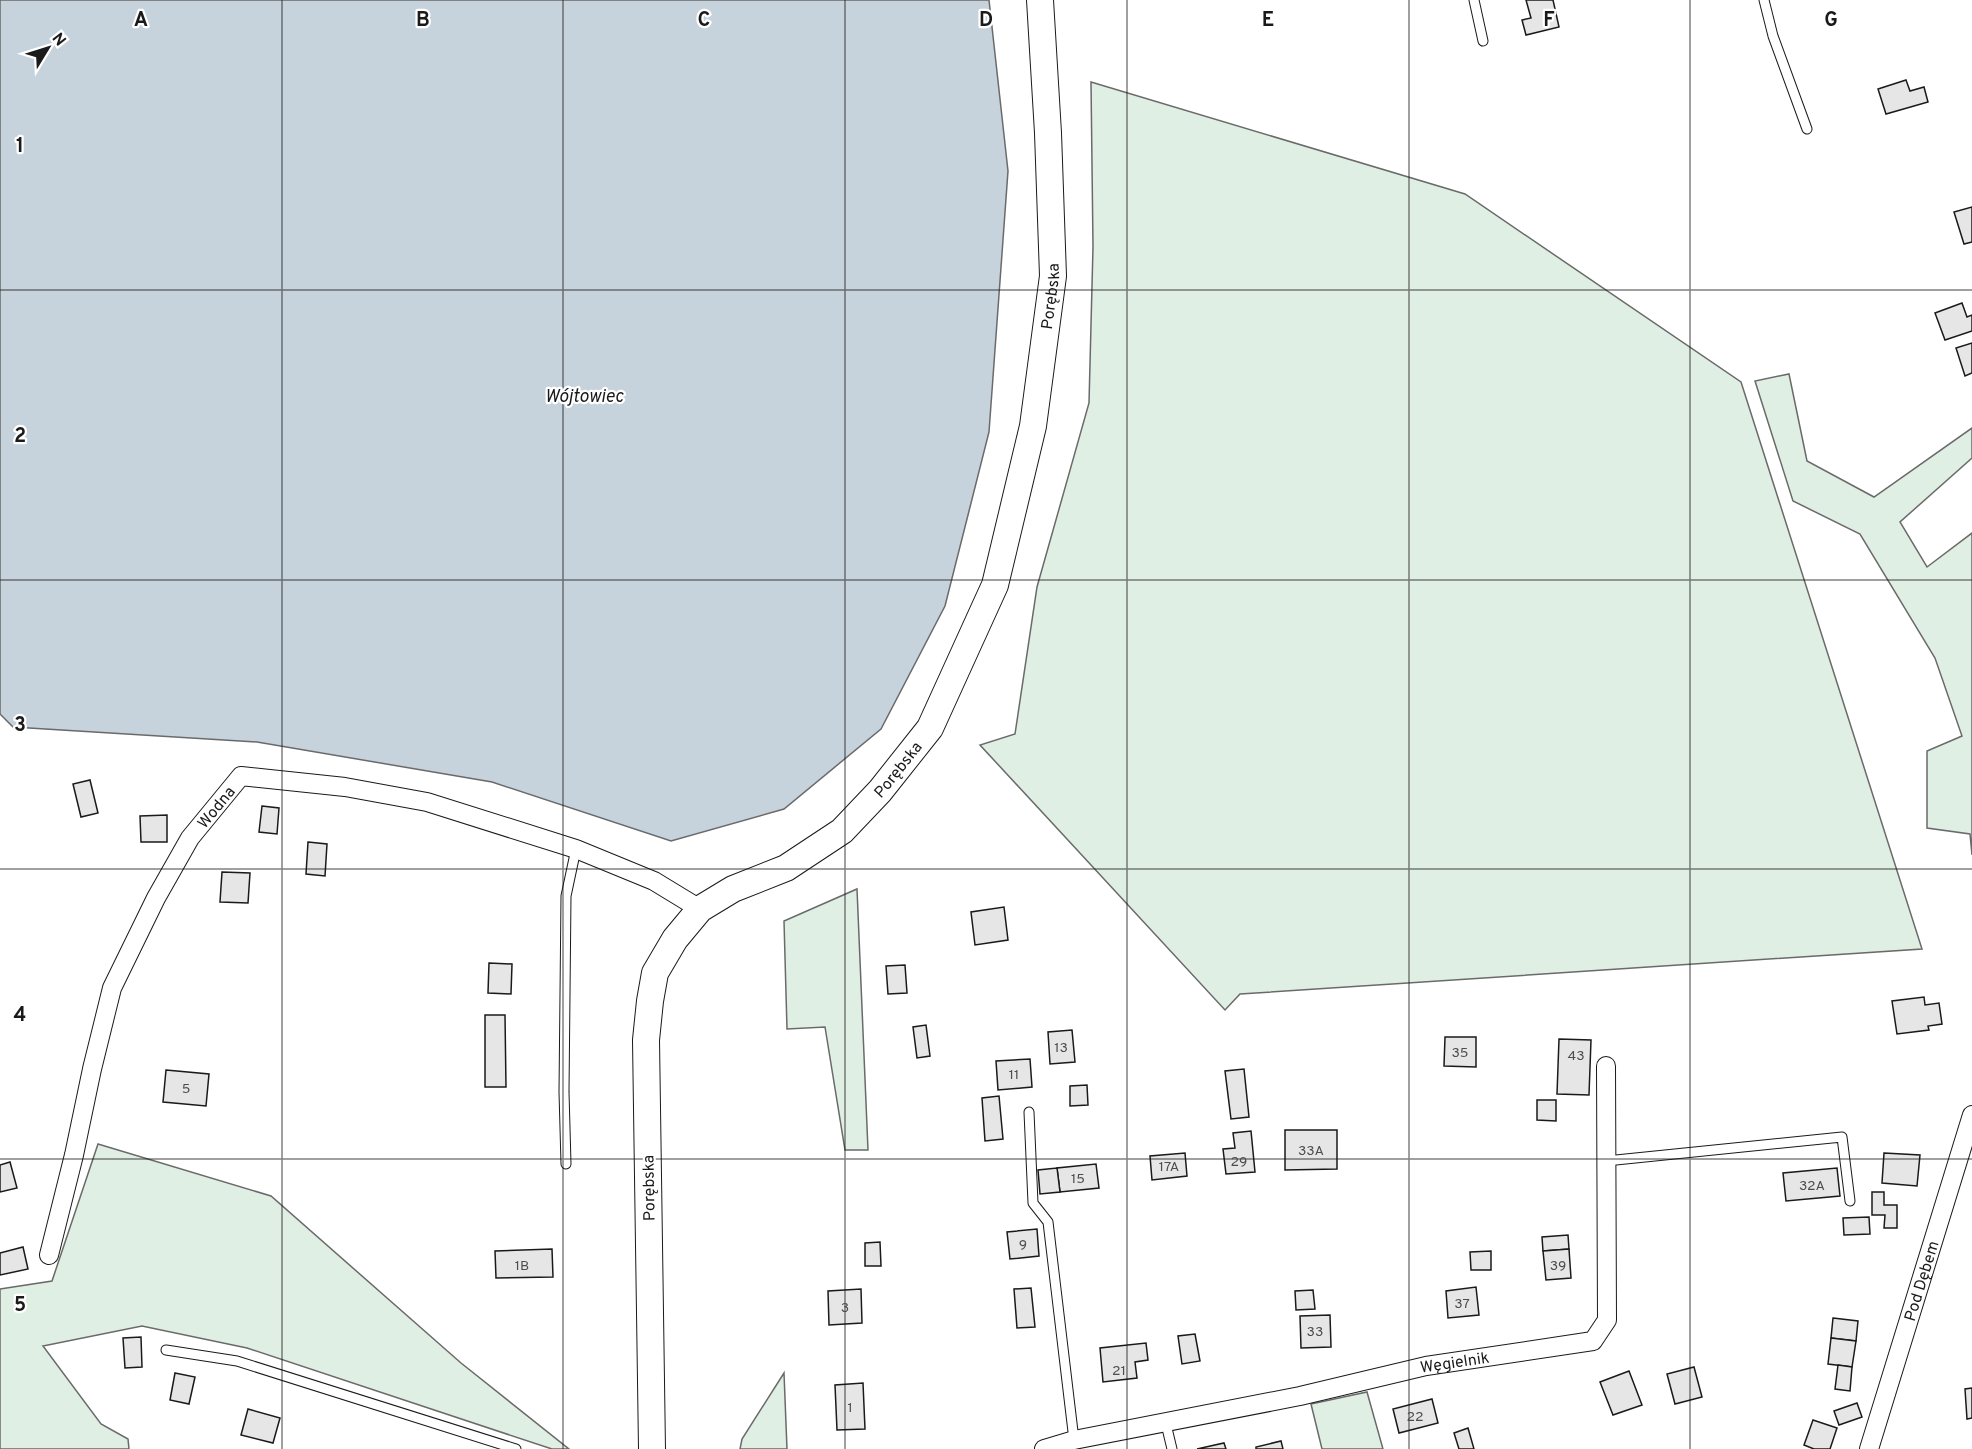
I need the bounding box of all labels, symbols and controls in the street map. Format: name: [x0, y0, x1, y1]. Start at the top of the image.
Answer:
text: A: [134, 8, 148, 34]
text: B: [416, 8, 430, 34]
text: C: [698, 8, 710, 34]
text: D: [979, 8, 993, 34]
text: E: [1262, 8, 1274, 34]
text: F: [1543, 8, 1555, 34]
text: G: [1824, 8, 1838, 34]
north arrow: [18, 18, 78, 78]
text: N: [47, 29, 70, 51]
text: 1: [16, 134, 24, 160]
street label: Porębska: [1038, 263, 1065, 331]
water label: Wójtowiec: [545, 386, 624, 409]
text: 2: [14, 424, 26, 450]
text: 3: [14, 713, 26, 739]
street label: Porębska: [871, 738, 927, 803]
street label: Wodna: [194, 783, 240, 833]
text: 4: [14, 1003, 26, 1029]
house number: 13: [1054, 1040, 1068, 1057]
house number: 35: [1451, 1045, 1469, 1062]
house number: 43: [1567, 1048, 1585, 1065]
house number: 11: [1009, 1067, 1019, 1084]
house number: 5: [182, 1081, 190, 1098]
house number: 33A: [1298, 1143, 1324, 1160]
house number: 29: [1231, 1154, 1247, 1171]
street label: Porębska: [639, 1155, 661, 1221]
house number: 17A: [1159, 1159, 1179, 1176]
house number: 15: [1071, 1171, 1085, 1188]
house number: 32A: [1799, 1178, 1825, 1195]
house number: 9: [1019, 1237, 1027, 1254]
street label: Pod Dębem: [1901, 1239, 1945, 1324]
house number: 1B: [515, 1258, 529, 1275]
house number: 39: [1550, 1258, 1566, 1275]
text: 5: [14, 1293, 26, 1319]
house number: 37: [1454, 1296, 1470, 1313]
house number: 3: [841, 1300, 849, 1317]
house number: 33: [1307, 1324, 1323, 1341]
street label: Węgielnik: [1419, 1349, 1491, 1379]
house number: 21: [1112, 1363, 1126, 1380]
house number: 1: [847, 1400, 853, 1417]
house number: 22: [1406, 1409, 1424, 1426]

